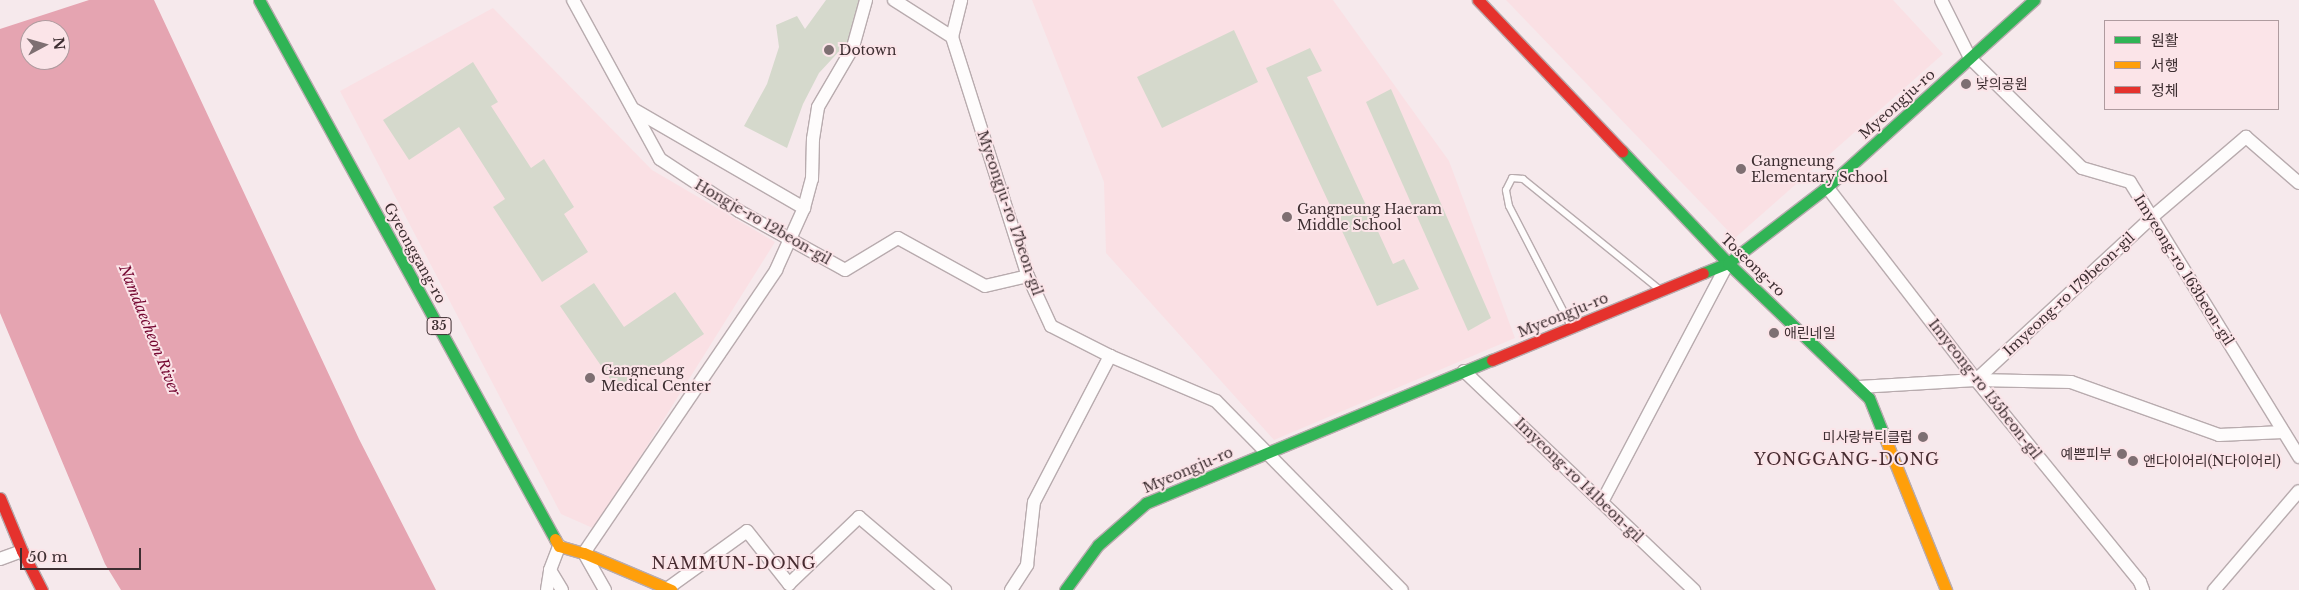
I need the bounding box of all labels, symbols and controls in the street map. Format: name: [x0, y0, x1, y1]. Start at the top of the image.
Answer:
north arrow: [20, 20, 70, 70]
legend: [2104, 20, 2279, 110]
text: 원활: [2151, 31, 2179, 50]
text: N: [49, 36, 69, 51]
place label: Dotown: [839, 42, 896, 58]
marker: Dotown: [823, 44, 835, 56]
text: 서행: [2151, 56, 2179, 75]
street label: Myeongju-ro: [1856, 66, 1938, 142]
place label: 낮의공원: [1976, 76, 2028, 92]
marker: 낮의공원: [1960, 78, 1972, 90]
text: 정체: [2151, 81, 2179, 100]
street label: Myeongju-ro 17beon-gil: [974, 128, 1046, 298]
place label: Gangneung Elementary School: [1751, 153, 1888, 186]
marker: Gangneung Elementary School: [1735, 163, 1747, 175]
street label: Hongje-ro 12beon-gil: [692, 176, 834, 268]
street label: Imyeong-ro 163beon-gil: [2131, 191, 2237, 349]
street label: Gyeonggang-ro: [380, 200, 450, 306]
place label: Gangneung Haeram Middle School: [1297, 201, 1442, 233]
marker: Gangneung Haeram Middle School: [1281, 211, 1293, 223]
street label: Imyeong-ro 179beon-gil: [2000, 229, 2138, 359]
street label: Toseong-ro: [1717, 230, 1789, 300]
water label: Namdaecheon River: [115, 262, 185, 398]
street label: Myeongju-ro: [1515, 289, 1611, 341]
road number: 35: [426, 316, 452, 336]
street label: Imyeong-ro 155beon-gil: [1925, 316, 2045, 462]
place label: 애린네일: [1784, 325, 1836, 341]
marker: 애린네일: [1768, 327, 1780, 339]
place label: Gangneung Medical Center: [601, 362, 711, 394]
marker: Gangneung Medical Center: [583, 371, 597, 385]
street label: Imyeong-ro 141beon-gil: [1511, 414, 1647, 546]
place label: 미사랑뷰티클럽: [1823, 429, 1913, 445]
marker: 미사랑뷰티클럽: [1917, 431, 1929, 443]
street label: Myeongju-ro: [1141, 444, 1235, 496]
place label: 예쁜피부: [2060, 446, 2112, 462]
marker: 예쁜피부: [2116, 448, 2128, 460]
district label: YONGGANG-DONG: [1752, 449, 1942, 469]
place label: 앤다이어리(N다이어리): [2143, 453, 2281, 469]
marker: 앤다이어리(N다이어리): [2127, 455, 2139, 467]
scale bar: [22, 538, 144, 570]
text: 50 m: [28, 547, 68, 566]
district label: NAMMUN-DONG: [650, 553, 818, 573]

